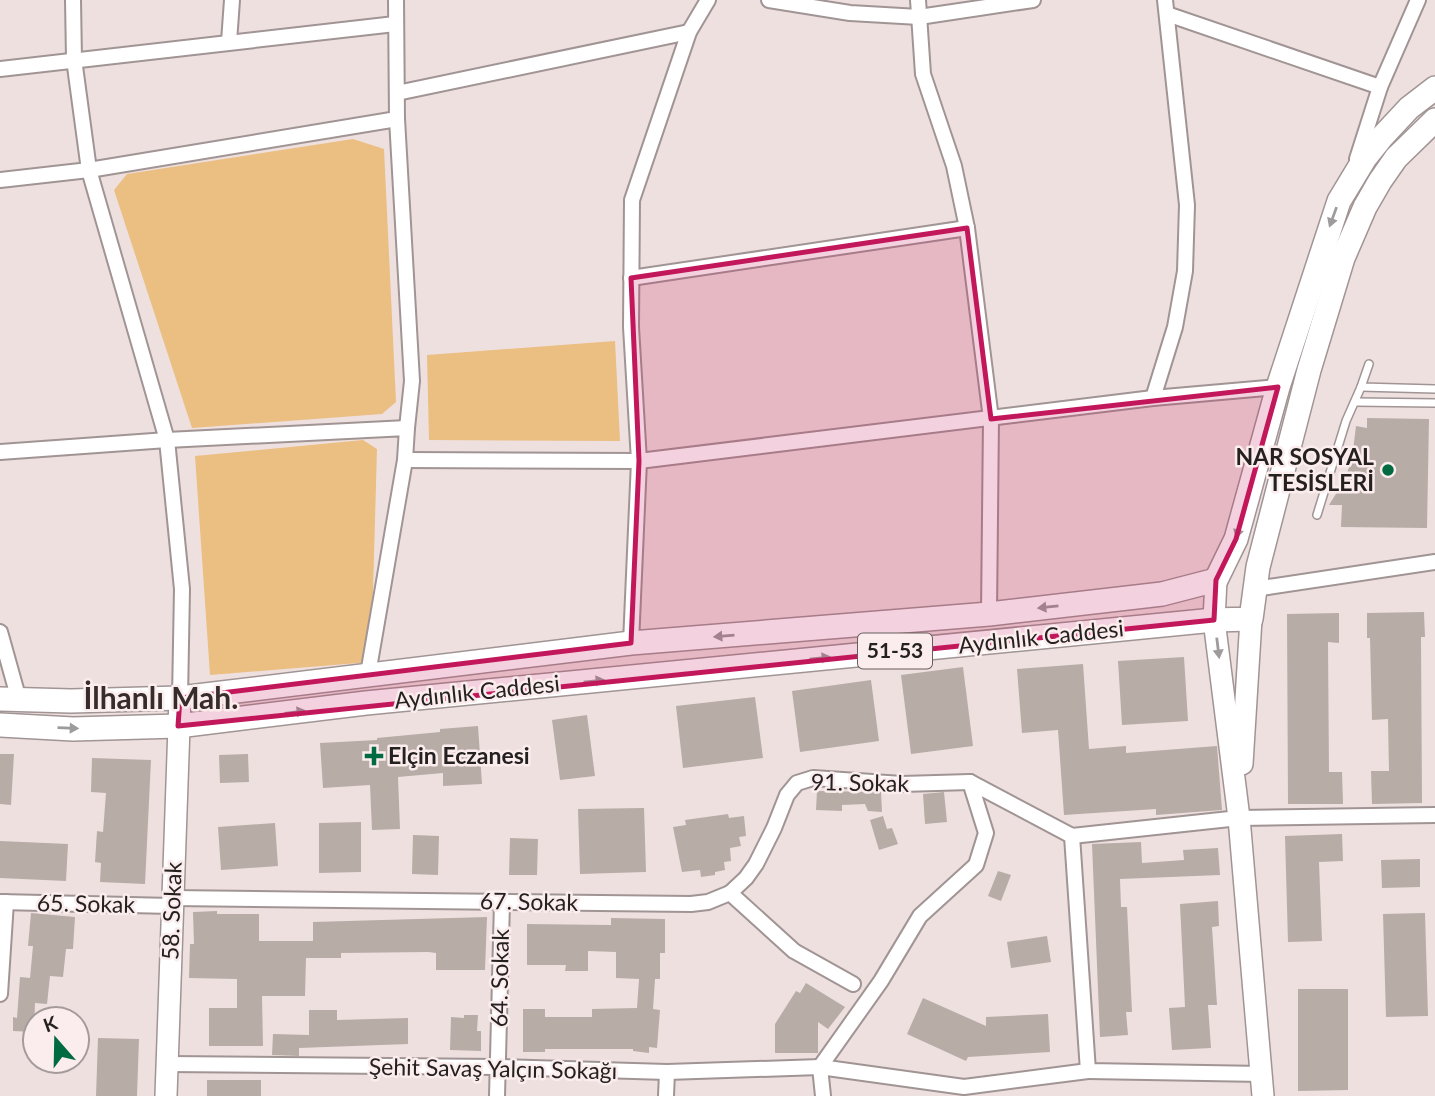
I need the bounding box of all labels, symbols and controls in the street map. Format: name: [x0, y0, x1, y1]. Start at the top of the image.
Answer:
one-way arrow: [1328, 206, 1339, 227]
place label: NAR SOSYAL TESİSLERİ: [1235, 442, 1374, 496]
marker: NAR SOSYAL TESİSLERİ: [1380, 462, 1396, 478]
one-way arrow: [1233, 517, 1244, 539]
one-way arrow: [1037, 602, 1059, 613]
street label: Aydınlık Caddesi: [957, 613, 1125, 659]
one-way arrow: [712, 631, 734, 642]
road number: 51-53: [858, 634, 932, 668]
one-way arrow: [1212, 637, 1223, 659]
one-way arrow: [810, 653, 832, 664]
street label: Aydınlık Caddesi: [393, 668, 561, 714]
one-way arrow: [583, 675, 605, 686]
district label: İlhanlı Mah.: [84, 679, 238, 715]
one-way arrow: [284, 706, 306, 717]
one-way arrow: [57, 723, 79, 734]
place label: Elçin Eczanesi: [388, 741, 530, 769]
marker: Elçin Eczanesi: [366, 748, 382, 764]
street label: 91. Sokak: [811, 767, 910, 797]
street label: 58. Sokak: [155, 861, 187, 961]
street label: 67. Sokak: [480, 886, 579, 916]
street label: 65. Sokak: [37, 888, 136, 918]
street label: 64. Sokak: [484, 928, 514, 1027]
north arrow: [21, 1005, 91, 1075]
text: K: [40, 1010, 61, 1037]
street label: Şehit Savaş Yalçın Sokağı: [369, 1052, 618, 1084]

